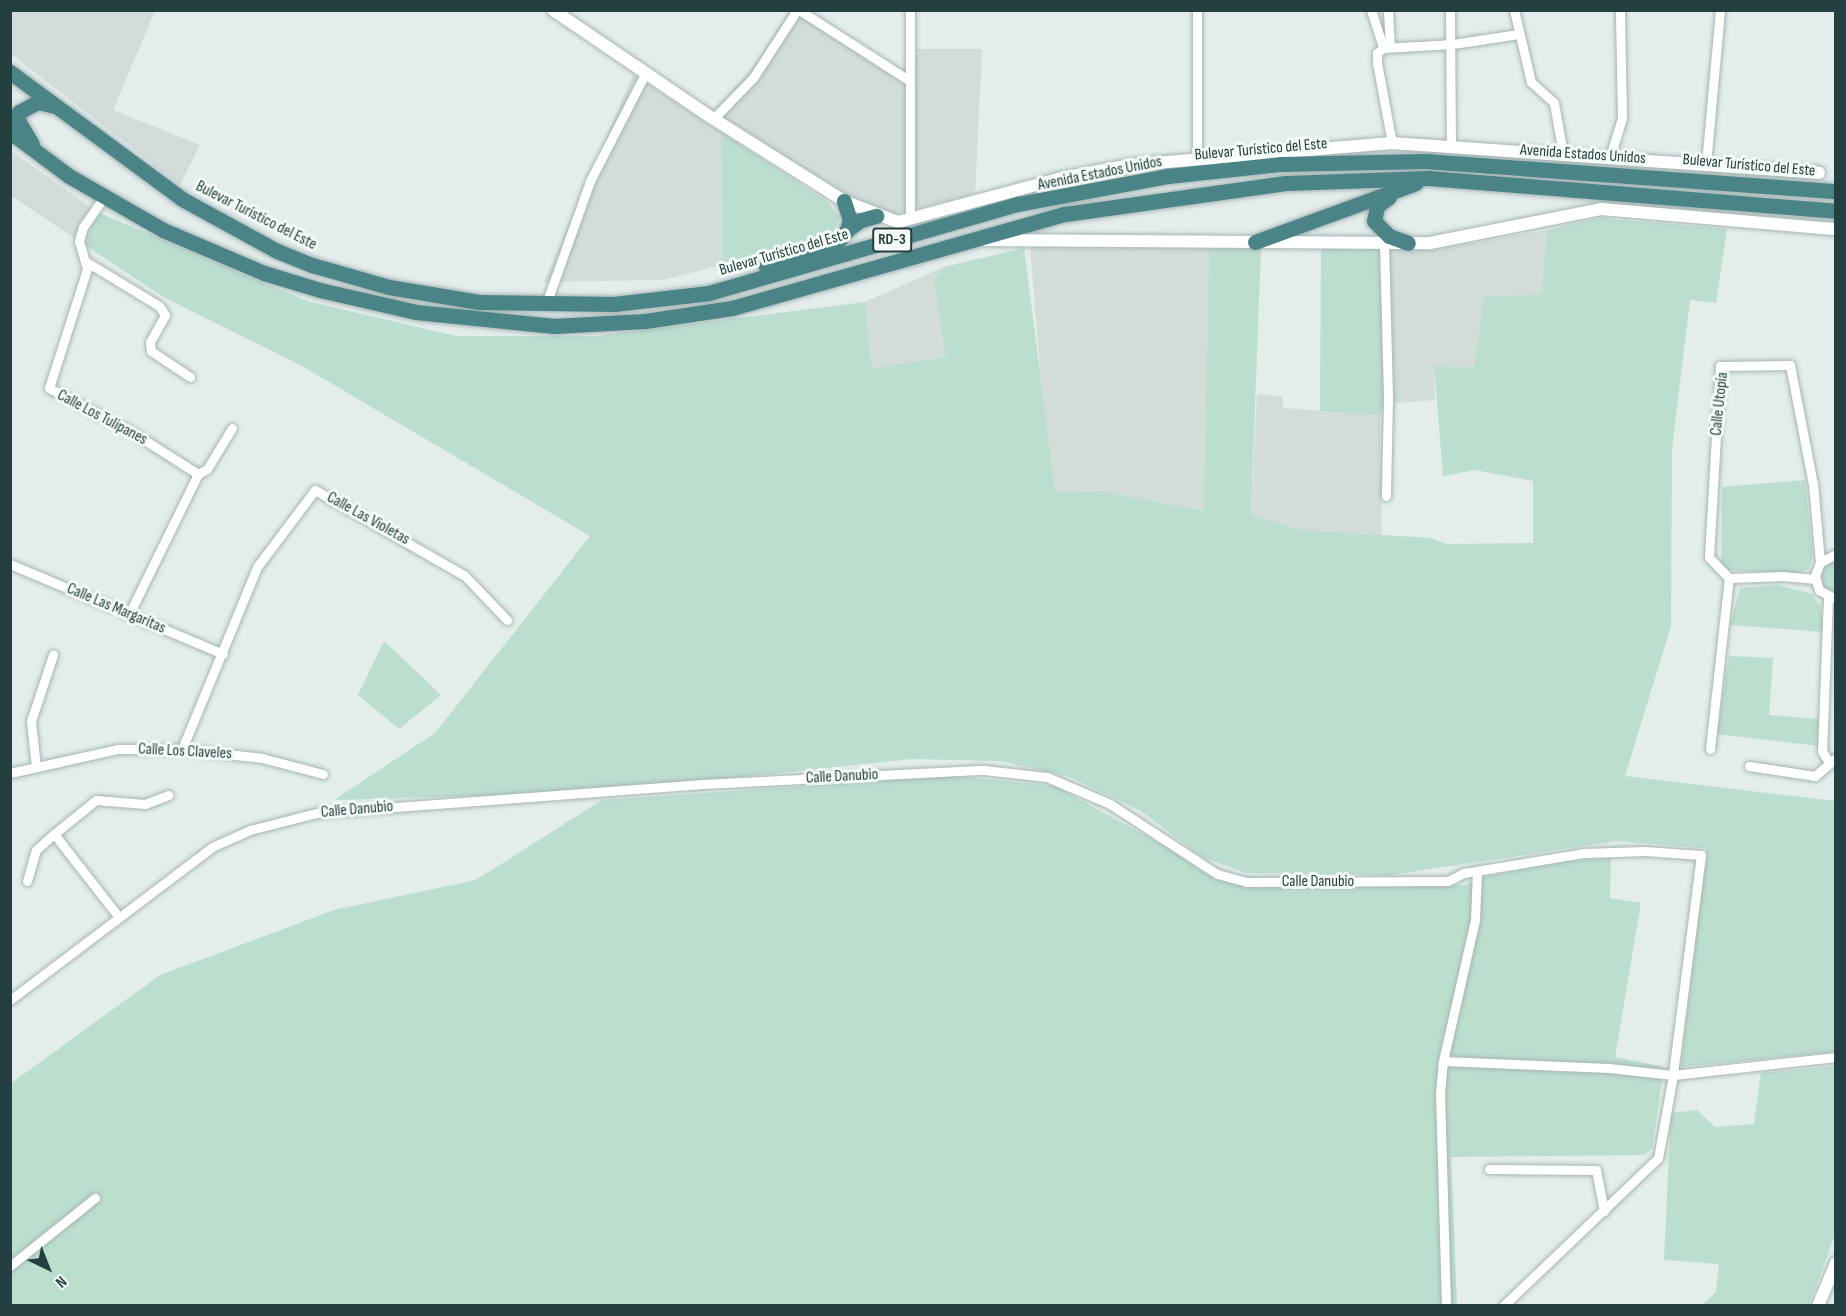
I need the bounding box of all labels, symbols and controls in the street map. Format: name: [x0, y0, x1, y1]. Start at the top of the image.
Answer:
street label: Bulevar Turístico del Este: [1194, 135, 1328, 165]
street label: Avenida Estados Unidos: [1519, 141, 1647, 169]
street label: Bulevar Turístico del Este: [1682, 151, 1816, 181]
street label: Avenida Estados Unidos: [1036, 153, 1164, 195]
street label: Bulevar Turístico del Este: [192, 177, 320, 255]
street label: Bulevar Turístico del Este: [717, 225, 851, 281]
road number: RD-3: [871, 228, 913, 252]
street label: Calle Utopía: [1707, 371, 1733, 437]
street label: Calle Los Tulipanes: [54, 386, 150, 450]
street label: Calle Las Violetas: [323, 488, 413, 550]
street label: Calle Las Margaritas: [64, 580, 168, 638]
street label: Calle Los Claveles: [138, 740, 232, 764]
street label: Calle Danubio: [805, 766, 879, 788]
street label: Calle Danubio: [320, 797, 394, 823]
street label: Calle Danubio: [1282, 872, 1354, 892]
north arrow: [18, 1238, 78, 1298]
text: N: [51, 1272, 70, 1291]

